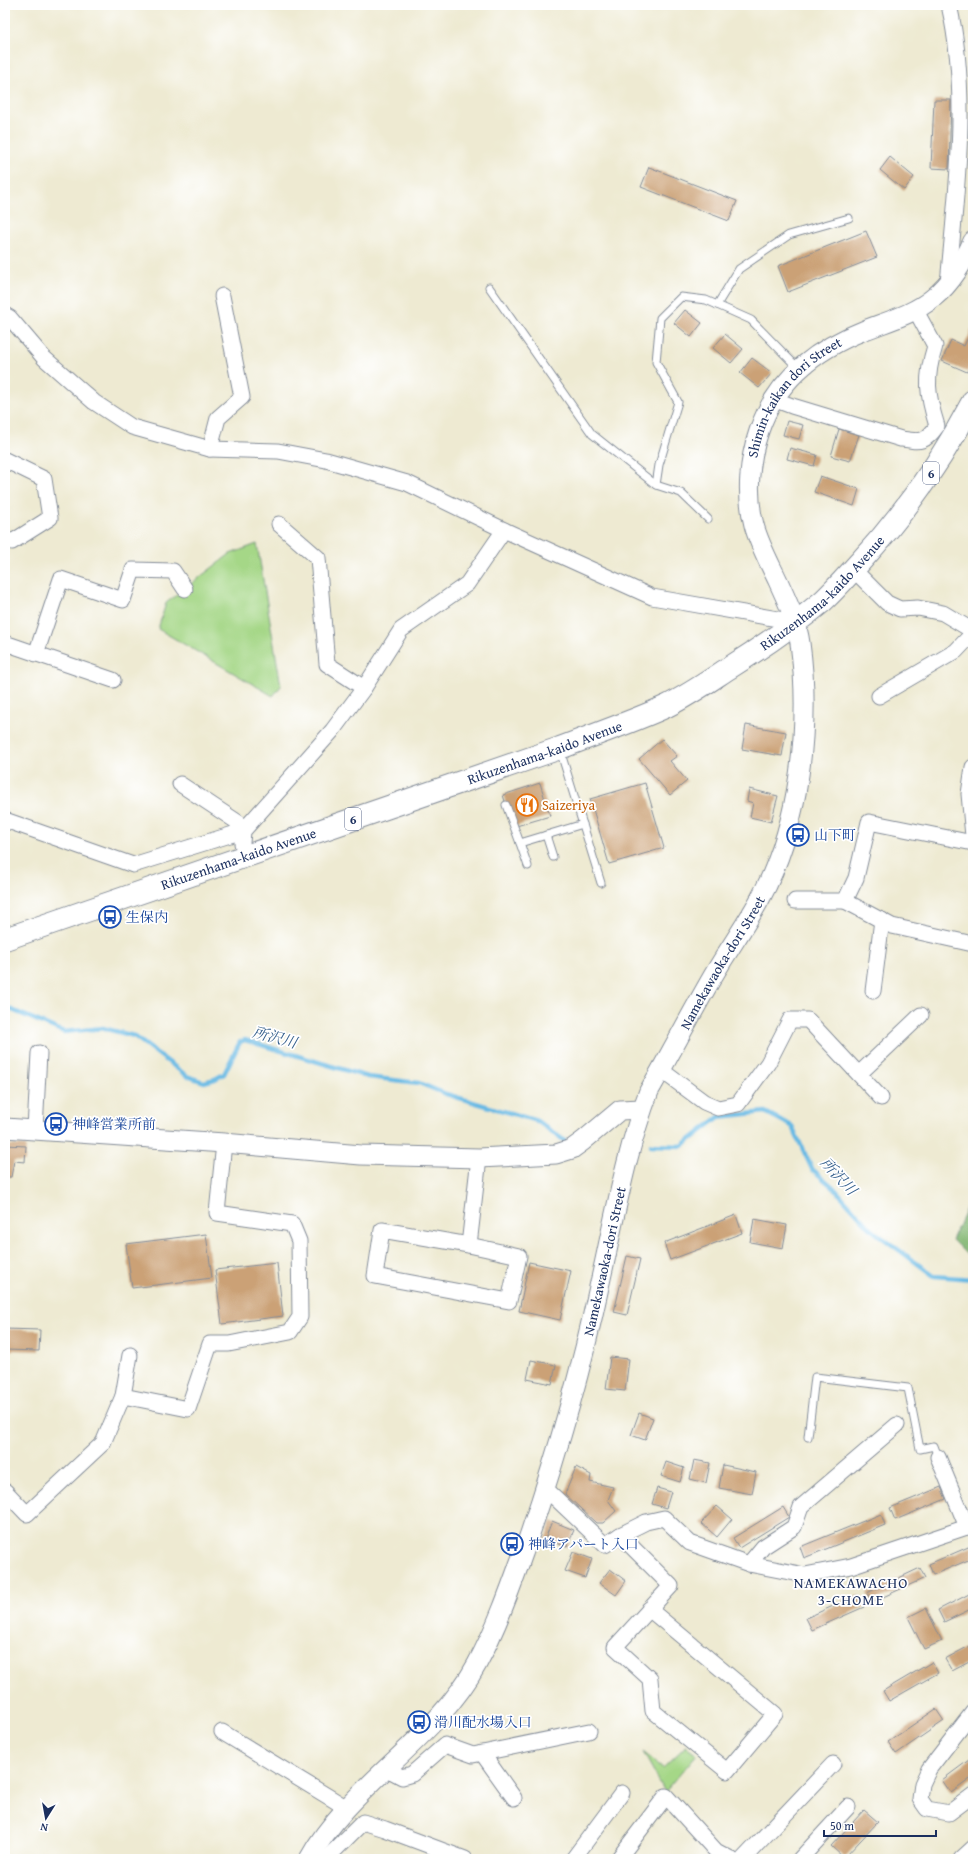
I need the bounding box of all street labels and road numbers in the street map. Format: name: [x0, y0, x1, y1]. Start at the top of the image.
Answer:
street label: Shimin-kaikan dori Street: [742, 332, 845, 459]
road number: 6: [923, 462, 939, 484]
street label: Rikuzenhama-kaido Avenue: [756, 531, 889, 655]
street label: Rikuzenhama-kaido Avenue: [465, 715, 625, 789]
road number: 6: [345, 808, 361, 830]
street label: Rikuzenhama-kaido Avenue: [158, 822, 319, 895]
street label: Namekawaoka-dori Street: [675, 892, 770, 1033]
street label: Namekawaoka-dori Street: [578, 1185, 631, 1338]

